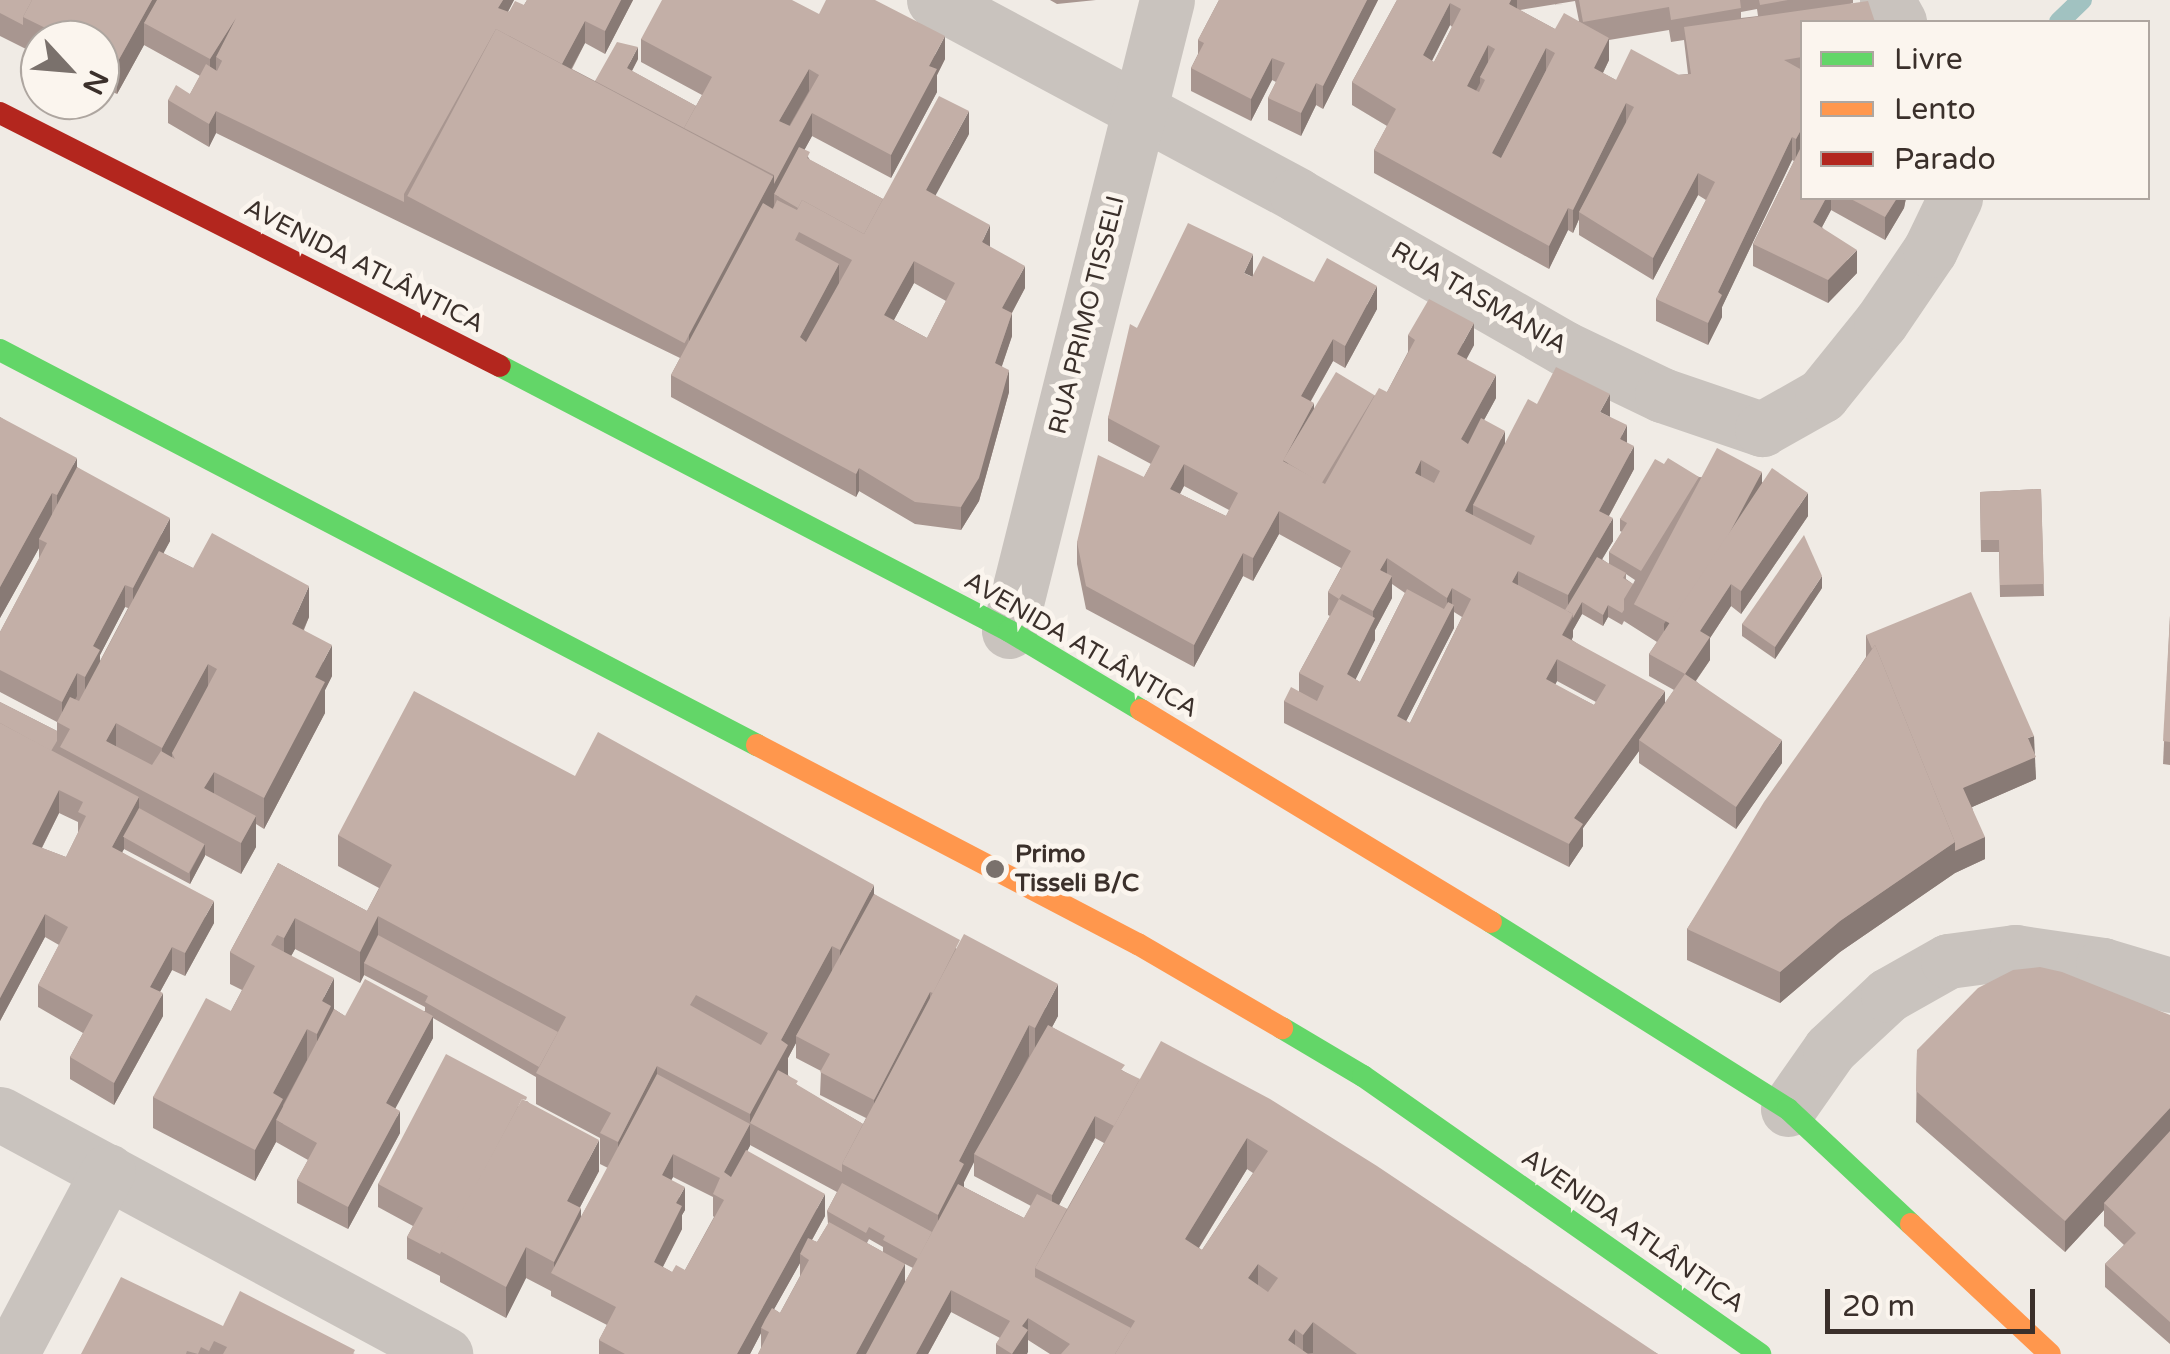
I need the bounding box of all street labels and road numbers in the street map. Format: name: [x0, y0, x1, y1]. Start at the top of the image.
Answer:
street label: AVENIDA ATLÂNTICA: [239, 192, 489, 340]
street label: RUA PRIMO TISSELI: [1043, 193, 1131, 437]
street label: RUA TASMANIA: [1386, 236, 1572, 360]
street label: AVENIDA ATLÂNTICA: [959, 566, 1203, 724]
street label: AVENIDA ATLÂNTICA: [1516, 1143, 1750, 1319]

